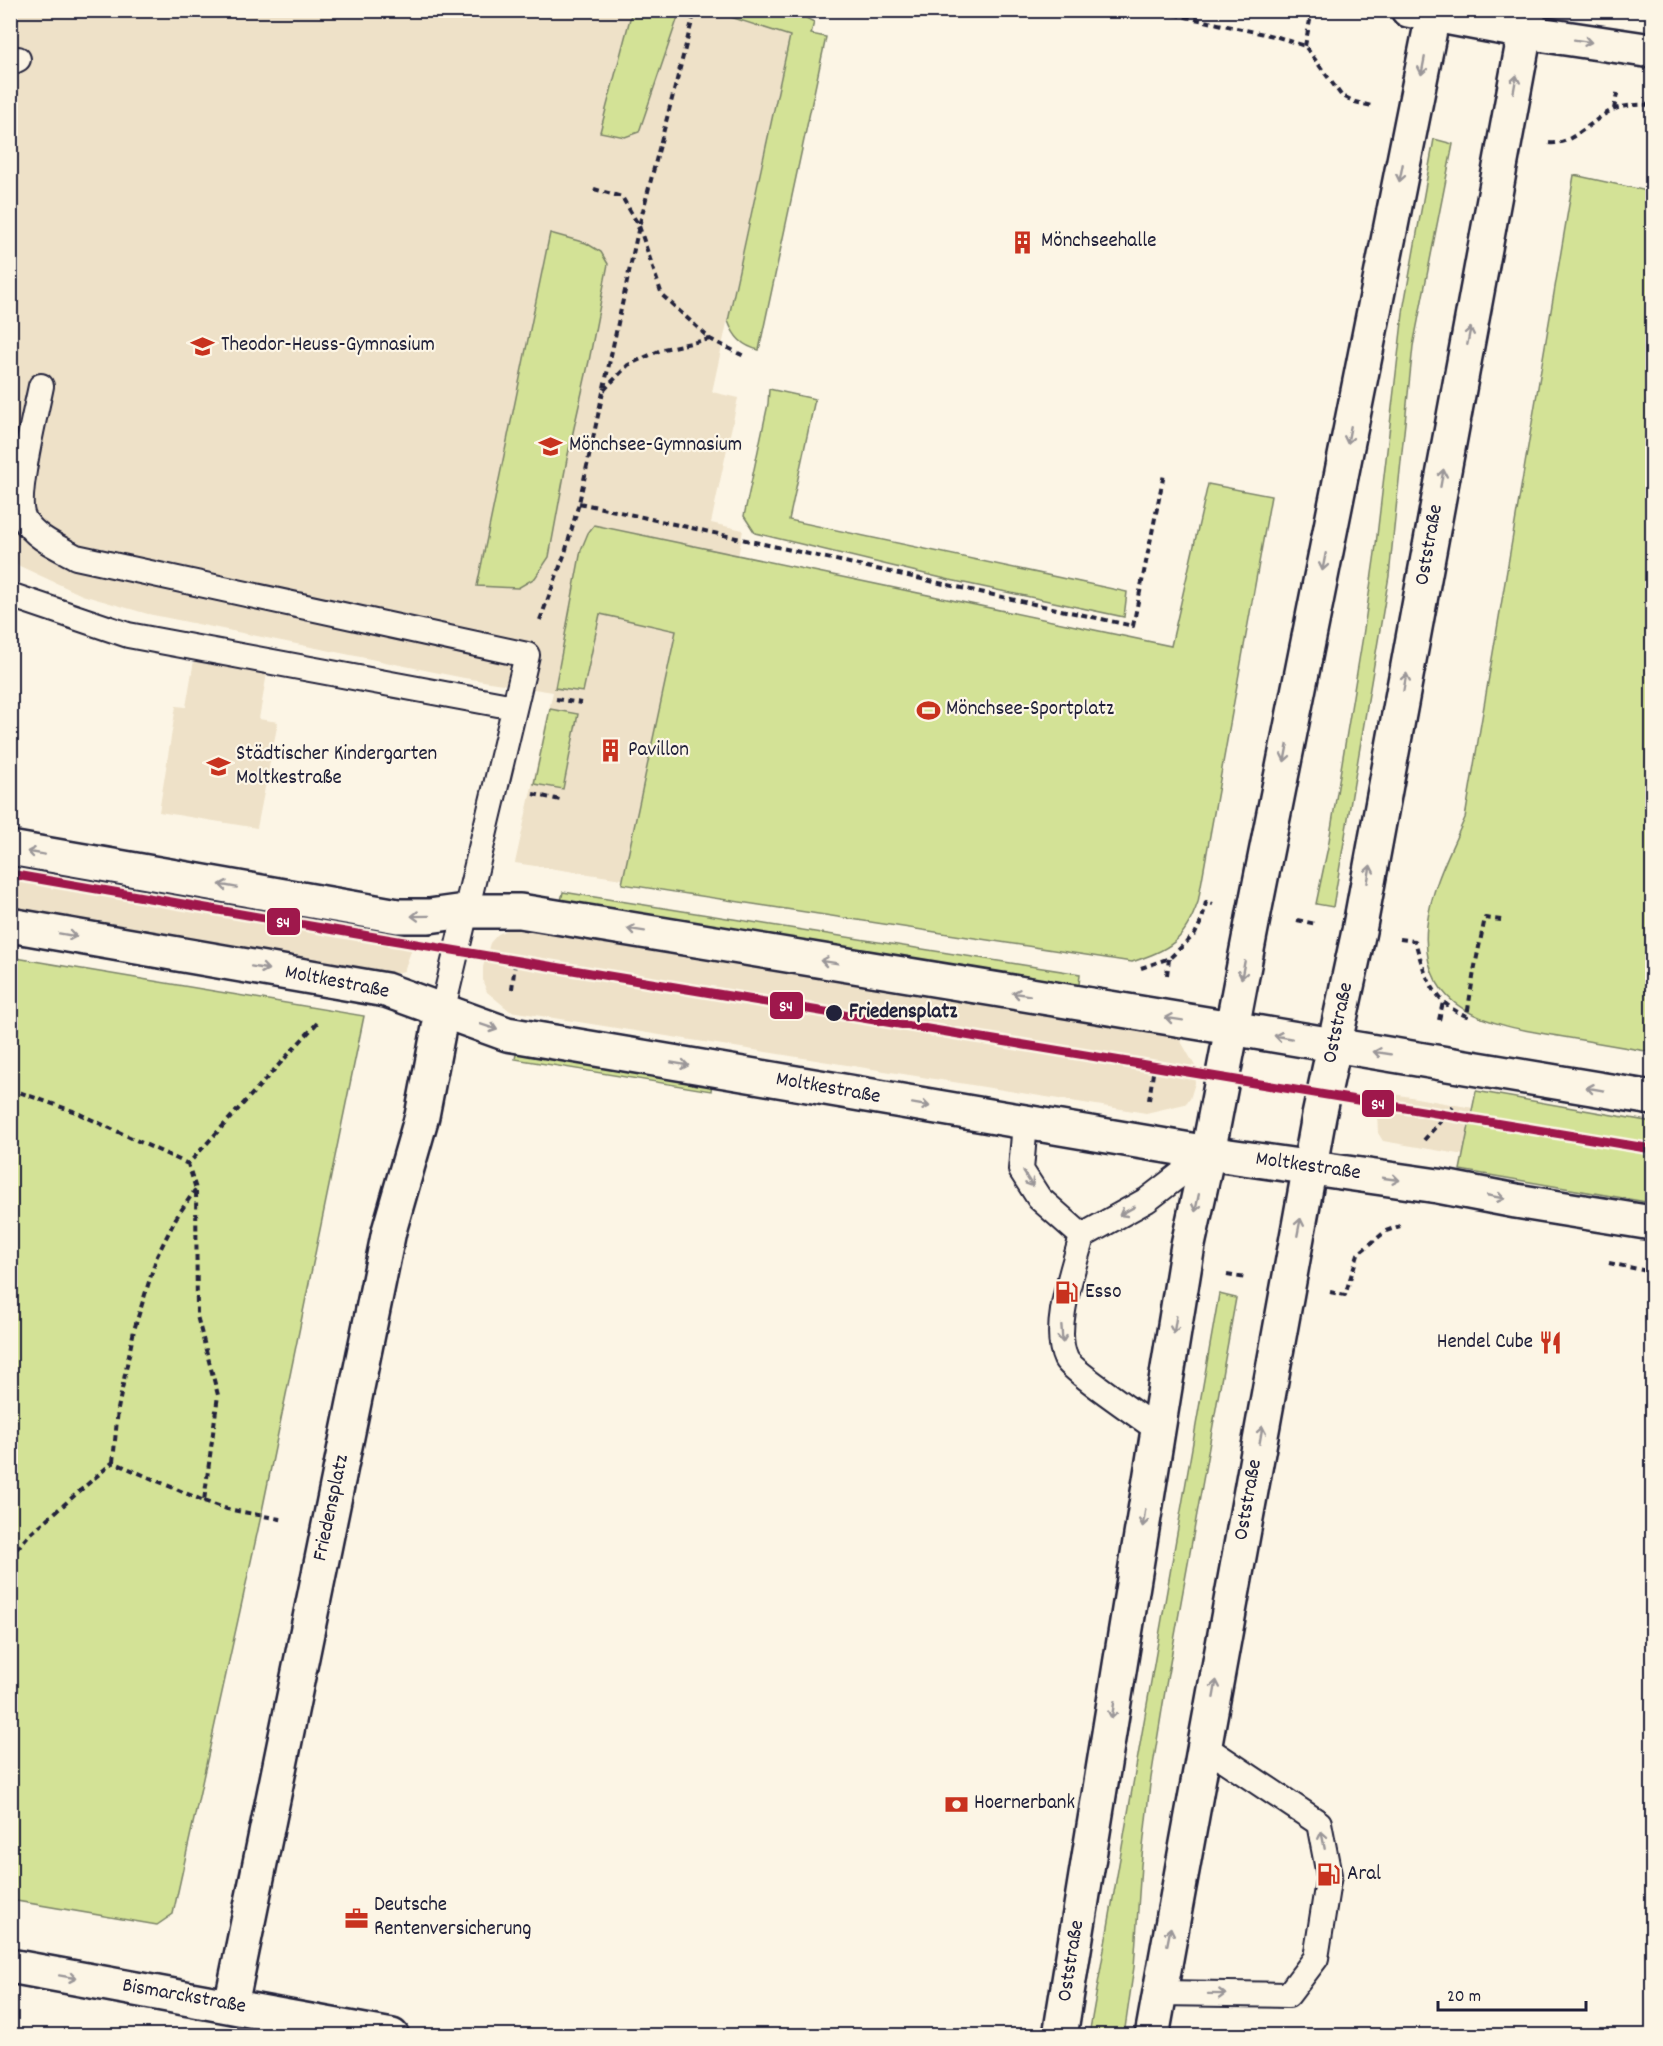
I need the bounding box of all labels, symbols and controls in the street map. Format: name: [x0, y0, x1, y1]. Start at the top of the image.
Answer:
one-way arrow: [1572, 35, 1592, 46]
one-way arrow: [1417, 55, 1428, 75]
one-way arrow: [1510, 75, 1521, 95]
one-way arrow: [1395, 162, 1406, 182]
place label: Mönchseehalle: [1041, 227, 1156, 257]
building icon: Mönchseehalle: [1010, 229, 1036, 255]
one-way arrow: [1464, 326, 1475, 346]
place label: Theodor-Heuss-Gymnasium: [221, 331, 435, 361]
school or university icon: Theodor-Heuss-Gymnasium: [190, 333, 216, 359]
one-way arrow: [1343, 424, 1354, 444]
place label: Mönchsee-Gymnasium: [569, 431, 742, 461]
school or university icon: Mönchsee-Gymnasium: [538, 433, 564, 459]
one-way arrow: [1437, 469, 1448, 488]
street label: Oststraße: [1408, 502, 1452, 588]
one-way arrow: [1318, 552, 1329, 571]
one-way arrow: [1400, 673, 1411, 692]
place label: Mönchsee-Sportplatz: [946, 695, 1114, 725]
sports icon: Mönchsee-Sportplatz: [915, 697, 941, 723]
place label: Pavillon: [628, 736, 689, 766]
building icon: Pavillon: [597, 738, 623, 764]
place label: Städtischer Kindergarten Moltkestraße: [236, 740, 437, 794]
one-way arrow: [1280, 743, 1291, 763]
school or university icon: Städtischer Kindergarten Moltkestraße: [205, 754, 231, 780]
one-way arrow: [26, 847, 46, 858]
one-way arrow: [1364, 864, 1375, 884]
one-way arrow: [218, 880, 238, 891]
line badge: S4: [266, 907, 301, 936]
one-way arrow: [411, 910, 431, 921]
text: S4: [276, 912, 290, 935]
one-way arrow: [627, 925, 647, 936]
one-way arrow: [58, 930, 77, 941]
one-way arrow: [819, 956, 839, 967]
street label: Moltkestraße: [282, 958, 392, 1008]
one-way arrow: [1237, 960, 1248, 980]
one-way arrow: [250, 963, 270, 974]
street label: Oststraße: [1316, 980, 1362, 1066]
one-way arrow: [1012, 988, 1031, 999]
line badge: S4: [769, 991, 804, 1020]
text: S4: [779, 996, 793, 1019]
place label: Friedensplatz: [849, 998, 958, 1028]
marker: Friedensplatz: [824, 1003, 844, 1023]
one-way arrow: [1164, 1013, 1184, 1024]
one-way arrow: [479, 1023, 498, 1034]
one-way arrow: [1274, 1031, 1293, 1042]
one-way arrow: [1373, 1048, 1392, 1059]
one-way arrow: [670, 1058, 690, 1069]
street label: Moltkestraße: [773, 1065, 883, 1113]
one-way arrow: [1585, 1083, 1605, 1094]
line badge: S4: [1361, 1089, 1395, 1118]
text: S4: [1371, 1094, 1385, 1117]
one-way arrow: [911, 1100, 931, 1111]
street label: Moltkestraße: [1254, 1145, 1362, 1189]
one-way arrow: [1021, 1171, 1034, 1188]
one-way arrow: [1381, 1174, 1400, 1185]
one-way arrow: [1486, 1192, 1505, 1203]
one-way arrow: [1191, 1193, 1203, 1212]
one-way arrow: [1119, 1205, 1136, 1217]
one-way arrow: [1294, 1218, 1305, 1238]
place label: Esso: [1085, 1278, 1122, 1308]
fuel station icon: Esso: [1054, 1280, 1080, 1306]
one-way arrow: [1170, 1315, 1181, 1335]
one-way arrow: [1057, 1323, 1068, 1343]
place label: Hendel Cube: [1437, 1328, 1533, 1358]
restaurant icon: Hendel Cube: [1538, 1330, 1564, 1356]
one-way arrow: [1256, 1426, 1267, 1446]
street label: Friedensplatz: [306, 1452, 358, 1564]
street label: Oststraße: [1227, 1457, 1271, 1543]
one-way arrow: [1138, 1507, 1149, 1527]
one-way arrow: [1210, 1680, 1221, 1700]
one-way arrow: [1107, 1700, 1118, 1719]
place label: Hoernerbank: [974, 1789, 1075, 1819]
bank icon: Hoernerbank: [943, 1791, 969, 1817]
one-way arrow: [1317, 1831, 1328, 1851]
place label: Aral: [1347, 1860, 1381, 1890]
fuel station icon: Aral: [1316, 1862, 1342, 1888]
place label: Deutsche Rentenversicherung: [374, 1891, 531, 1945]
office icon: Deutsche Rentenversicherung: [343, 1905, 369, 1931]
street label: Oststraße: [1051, 1918, 1093, 2004]
one-way arrow: [1164, 1927, 1175, 1946]
one-way arrow: [58, 1971, 77, 1982]
street label: Bismarckstraße: [120, 1971, 248, 2023]
scale bar: [1438, 1974, 1586, 2012]
text: 20 m: [1447, 1985, 1481, 2010]
one-way arrow: [1207, 1988, 1227, 2000]

